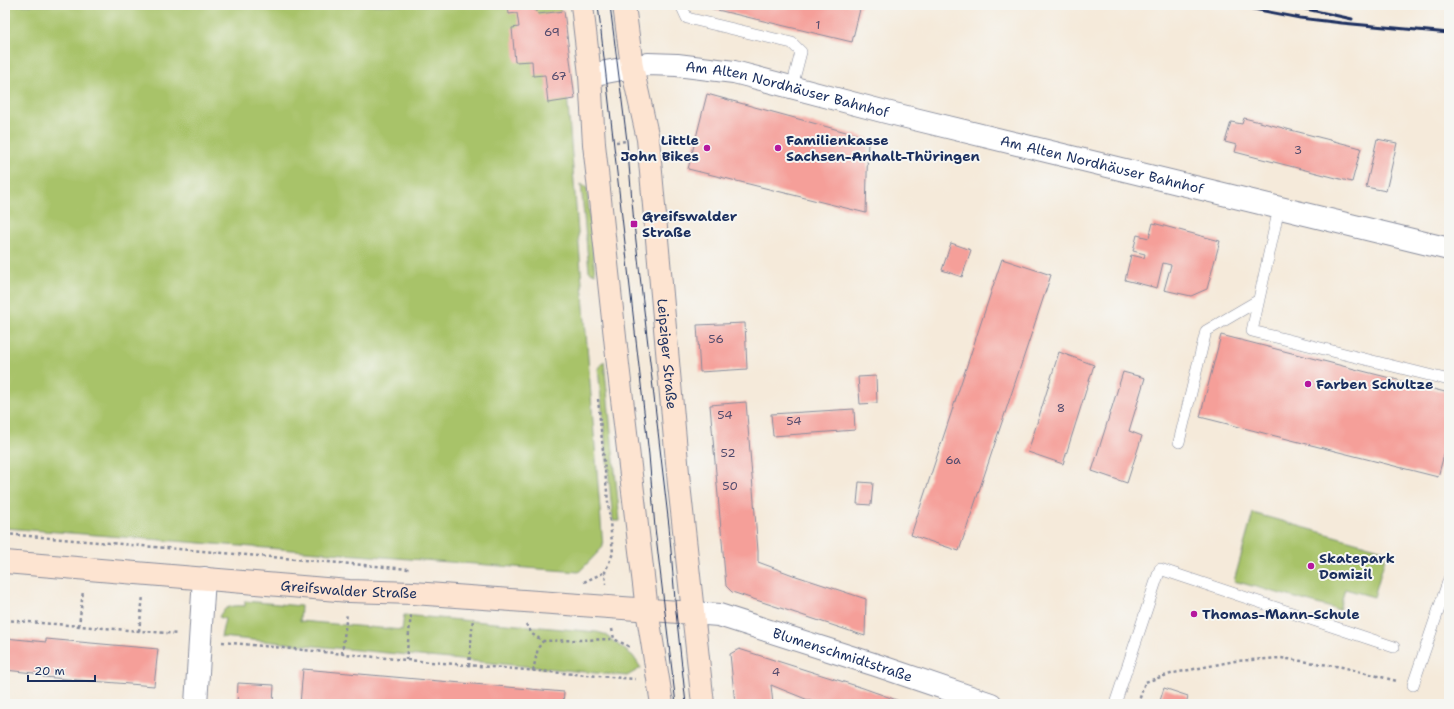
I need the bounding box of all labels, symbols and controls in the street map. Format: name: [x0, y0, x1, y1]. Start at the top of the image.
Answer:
house number: 1: [815, 17, 821, 33]
house number: 69: [544, 24, 560, 40]
street label: Am Alten Nordhäuser Bahnhof: [684, 57, 892, 122]
house number: 67: [551, 68, 567, 84]
place label: Little John Bikes: [620, 131, 699, 165]
place label: Familienkasse Sachsen-Anhalt-Thüringen: [786, 131, 980, 165]
street label: Am Alten Nordhäuser Bahnhof: [999, 131, 1206, 198]
house number: 3: [1294, 142, 1302, 158]
marker: Little John Bikes: [702, 143, 712, 153]
marker: Familienkasse Sachsen-Anhalt-Thüringen: [773, 143, 783, 153]
place label: Greifswalder Straße: [642, 207, 738, 241]
marker: Greifswalder Straße: [629, 219, 639, 229]
street label: Leipziger Straße: [653, 298, 681, 410]
house number: 56: [708, 331, 724, 347]
place label: Farben Schultze: [1316, 375, 1433, 393]
marker: Farben Schultze: [1303, 379, 1313, 389]
house number: 8: [1057, 400, 1065, 416]
house number: 54: [717, 407, 733, 423]
house number: 54: [786, 413, 802, 429]
house number: 52: [720, 445, 736, 461]
house number: 6a: [945, 452, 961, 468]
house number: 50: [722, 478, 738, 494]
place label: Skatepark Domizil: [1319, 549, 1395, 583]
marker: Skatepark Domizil: [1306, 561, 1316, 571]
street label: Greifswalder Straße: [280, 576, 418, 602]
place label: Thomas-Mann-Schule: [1202, 605, 1360, 623]
marker: Thomas-Mann-Schule: [1189, 609, 1199, 619]
street label: Blumenschmidtstraße: [771, 624, 915, 686]
scale bar: [28, 657, 95, 683]
text: 20 m: [34, 663, 65, 679]
house number: 4: [772, 664, 780, 680]

